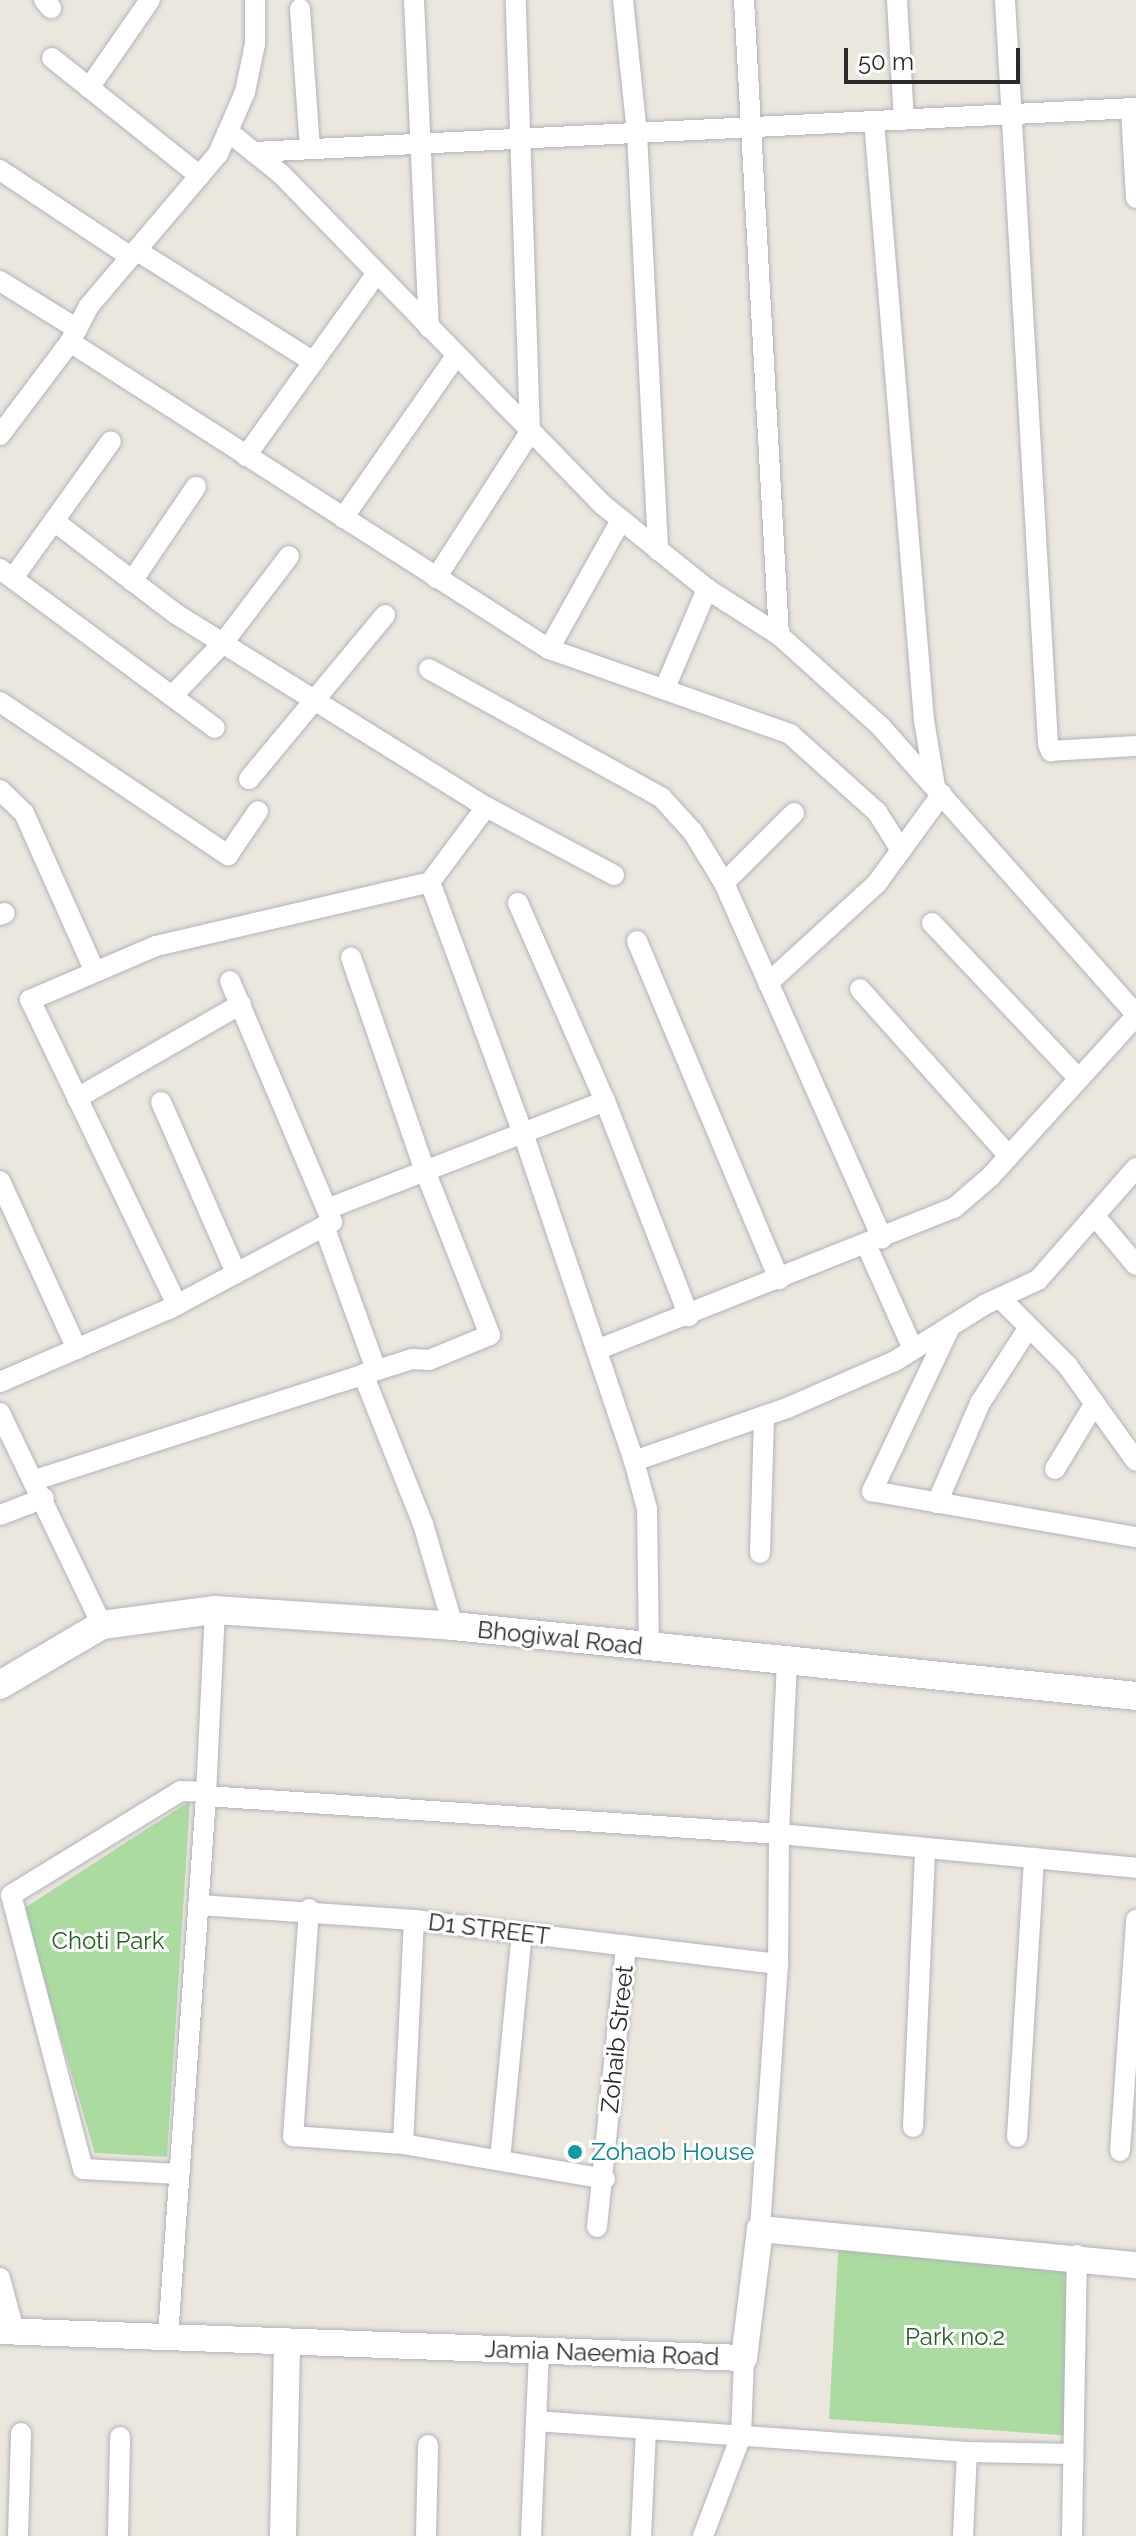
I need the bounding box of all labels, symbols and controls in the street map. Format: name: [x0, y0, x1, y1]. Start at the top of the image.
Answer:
scale bar: [848, 32, 1024, 82]
text: 50 m: [858, 47, 914, 76]
street label: Bhogiwal Road: [476, 1615, 644, 1661]
street label: D1 STREET: [427, 1907, 551, 1951]
park label: Choti Park: [52, 1927, 164, 1955]
street label: Zohaib Street: [595, 1964, 639, 2114]
place label: Zohaob House: [591, 2138, 754, 2166]
marker: Zohaob House: [566, 2143, 584, 2161]
park label: Park no.2: [905, 2323, 1005, 2351]
street label: Jamia Naeemia Road: [484, 2335, 720, 2371]

